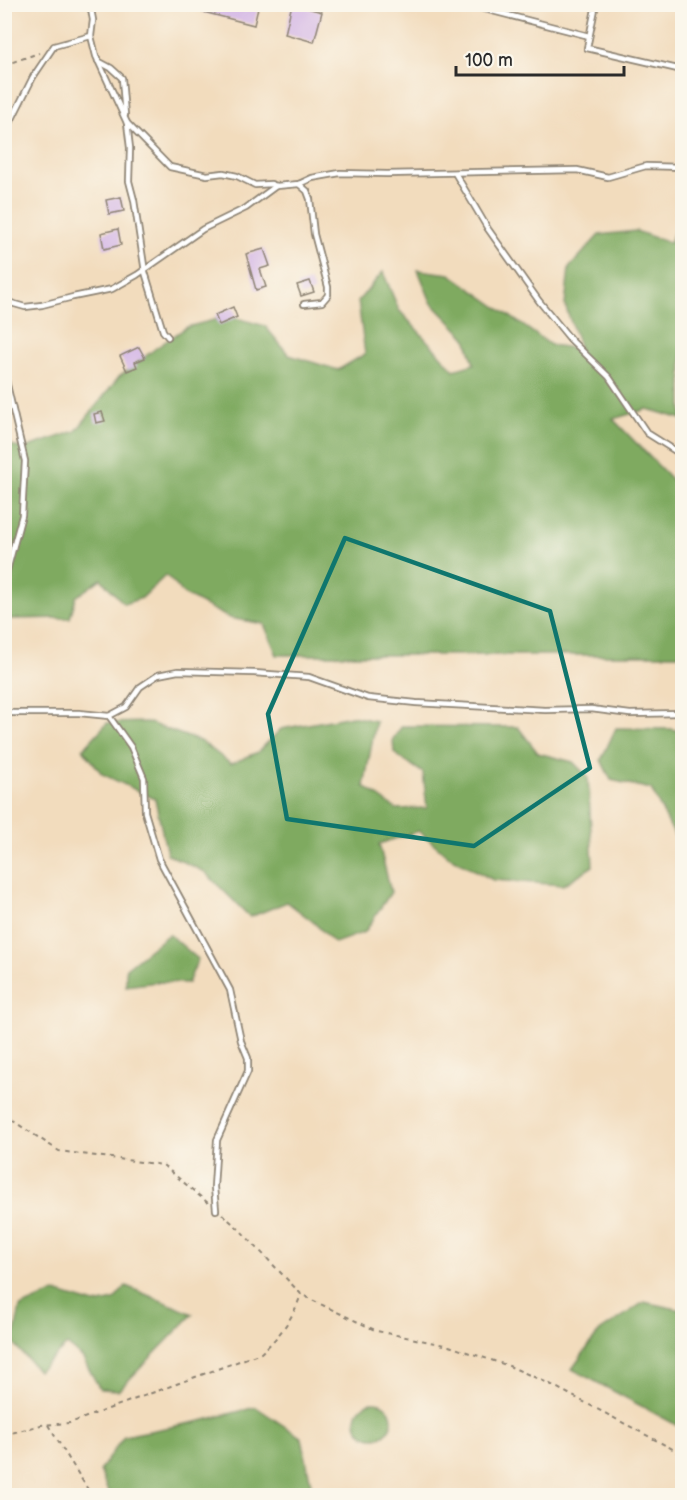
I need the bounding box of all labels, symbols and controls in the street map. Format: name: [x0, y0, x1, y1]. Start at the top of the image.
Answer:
scale bar: [456, 39, 624, 77]
text: 100 m: [465, 50, 513, 71]

